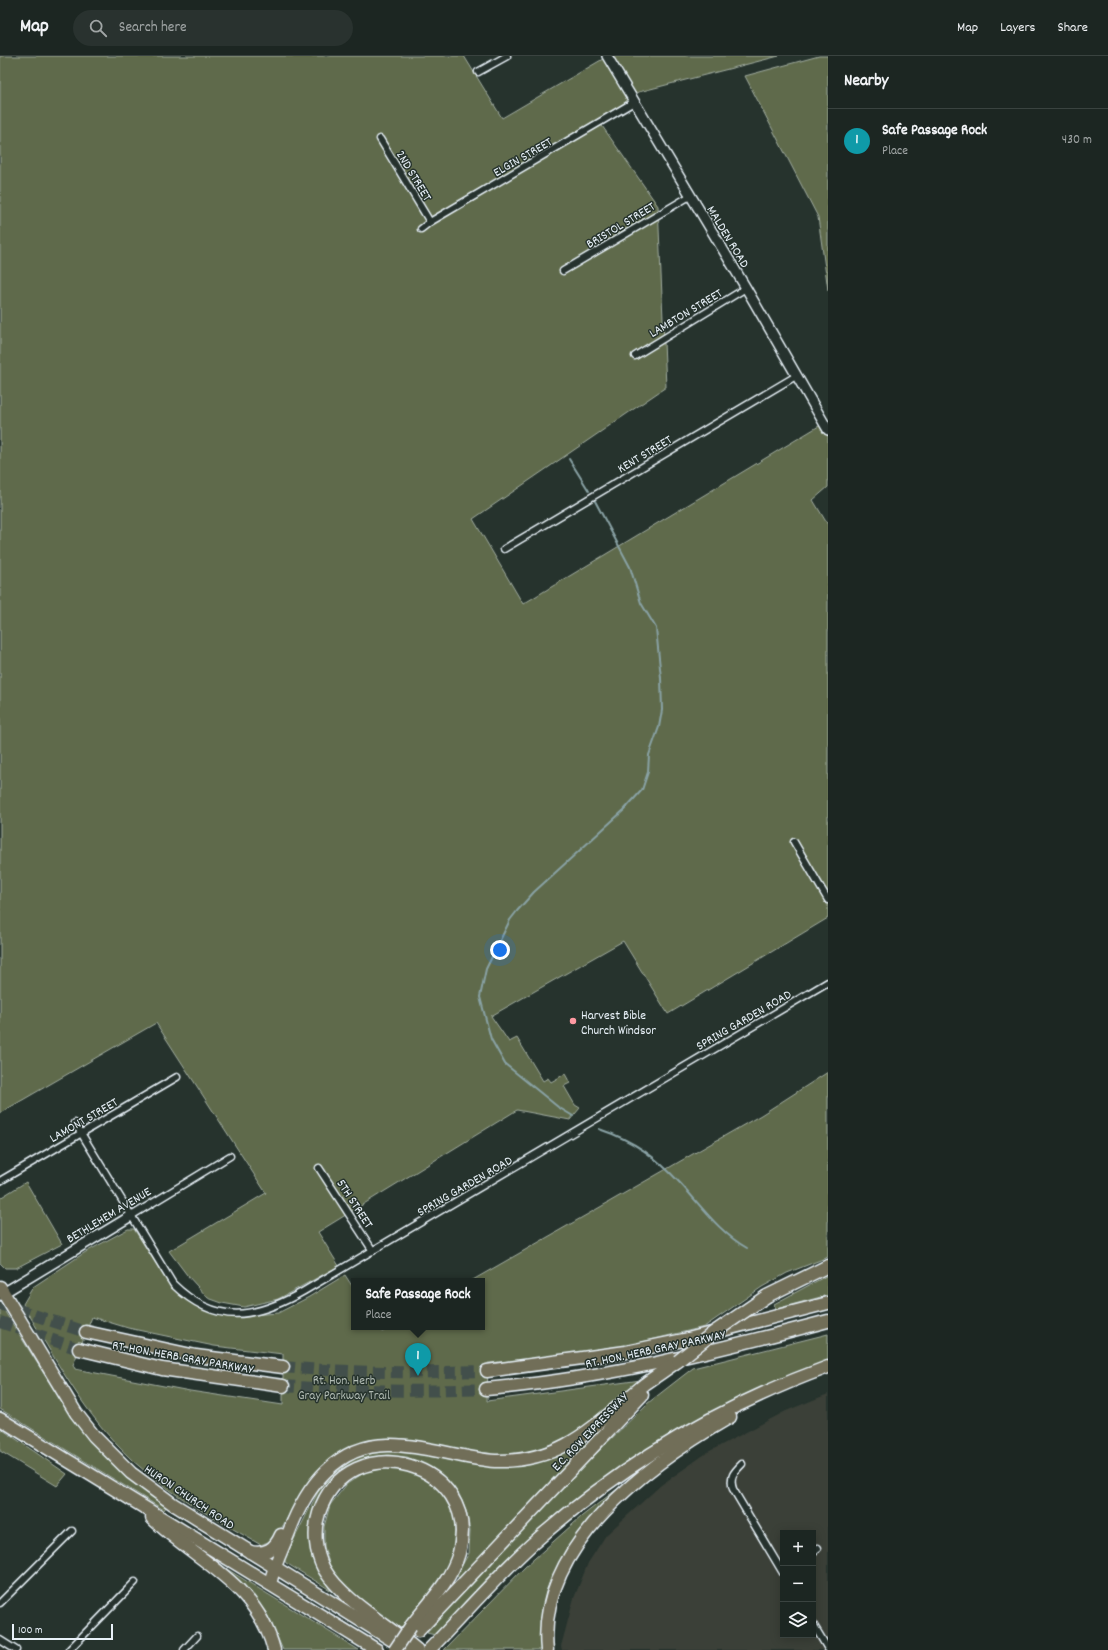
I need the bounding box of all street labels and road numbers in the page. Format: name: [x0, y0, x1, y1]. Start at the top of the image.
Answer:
street label: ELGIN STREET: [490, 134, 556, 183]
street label: 2ND STREET: [390, 147, 435, 205]
street label: BRISTOL STREET: [583, 198, 659, 254]
street label: MALDEN ROAD: [701, 203, 753, 272]
street label: LAMBTON STREET: [646, 285, 727, 344]
street label: KENT STREET: [614, 431, 676, 479]
street label: SPRING GARDEN ROAD: [693, 986, 796, 1056]
street label: LAMONT STREET: [46, 1094, 122, 1148]
street label: SPRING GARDEN ROAD: [414, 1152, 517, 1222]
street label: 5TH STREET: [331, 1176, 377, 1233]
street label: BETHLEHEM AVENUE: [63, 1183, 155, 1249]
street label: RT. HON. HERB GRAY PARKWAY: [584, 1326, 729, 1375]
street label: RT. HON. HERB GRAY PARKWAY: [111, 1337, 256, 1380]
street label: E.C. ROW EXPRESSWAY: [548, 1388, 634, 1476]
street label: HURON CHURCH ROAD: [140, 1461, 238, 1536]

